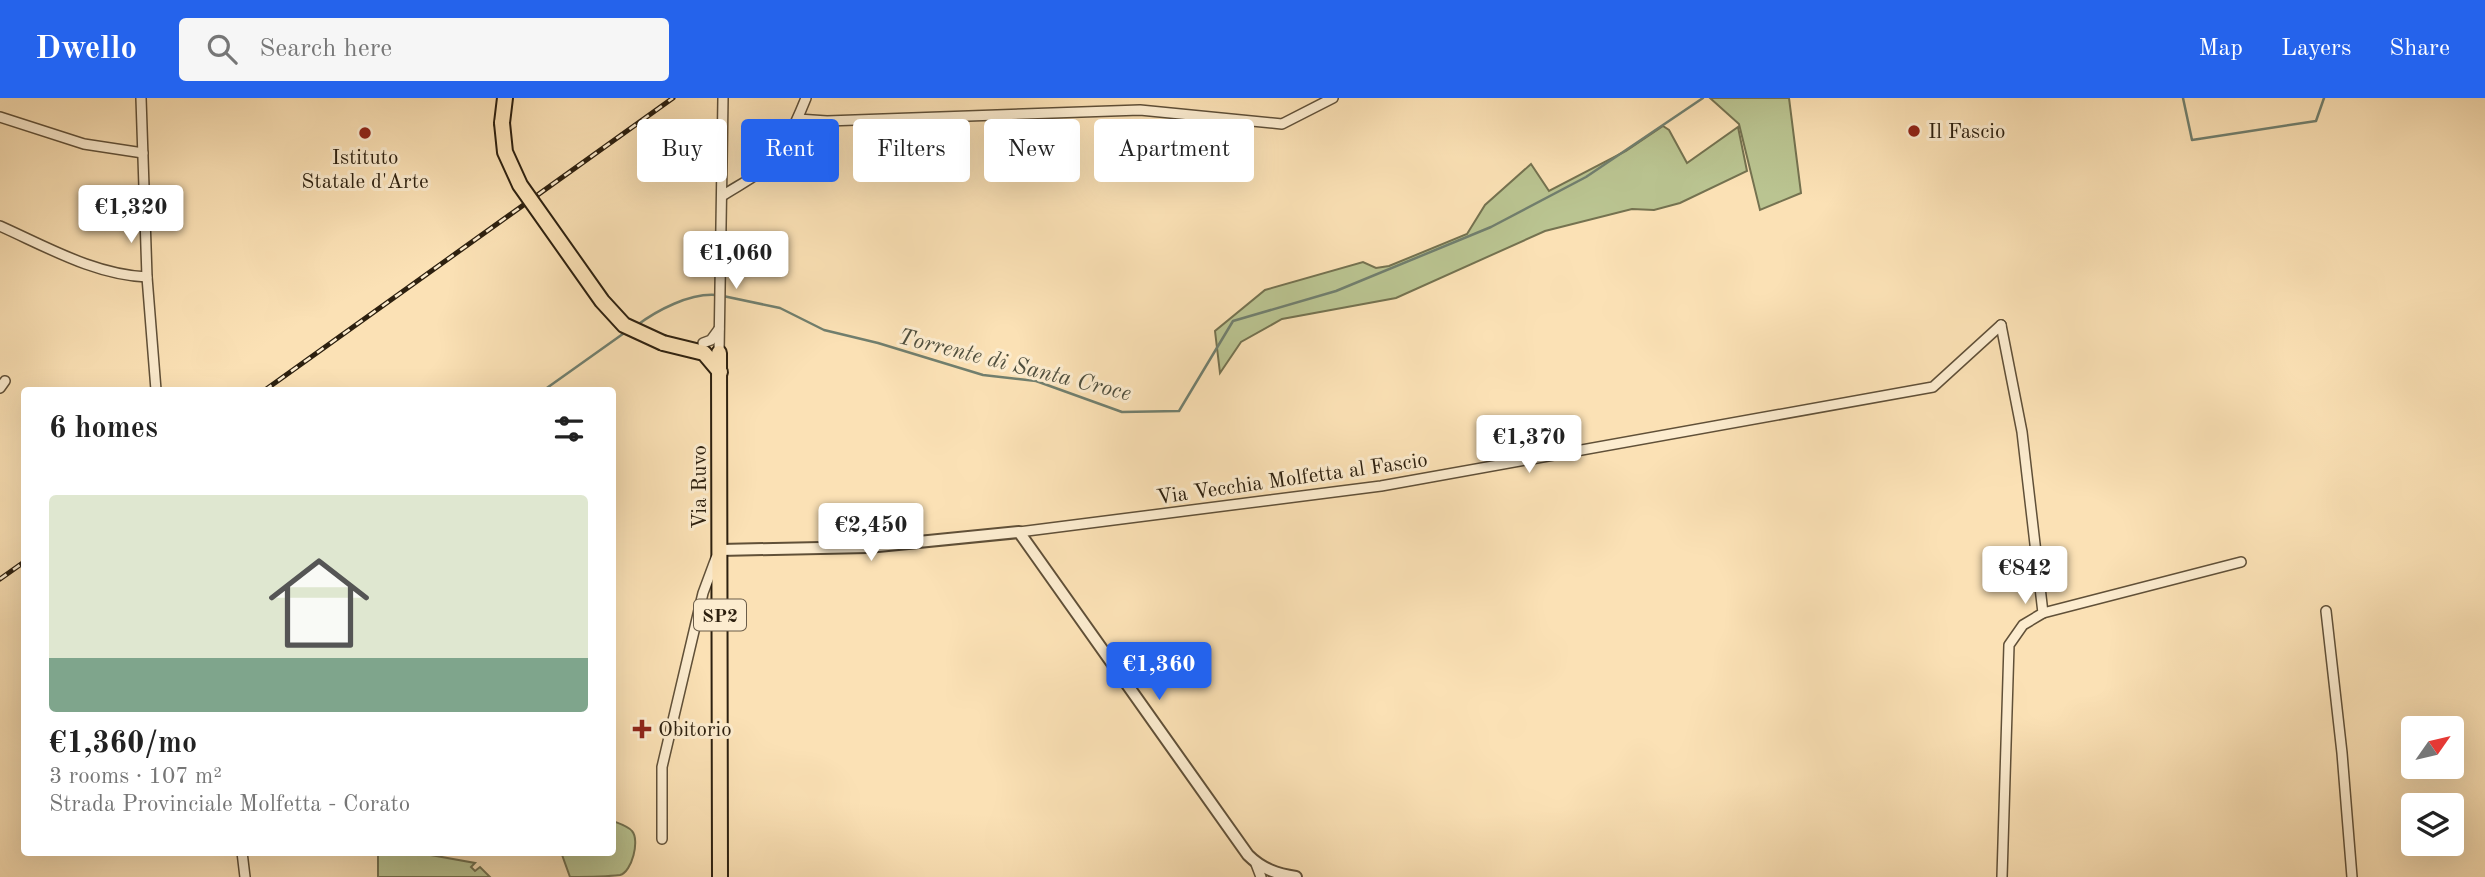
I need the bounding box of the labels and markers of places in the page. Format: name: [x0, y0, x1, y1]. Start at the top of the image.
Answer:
place label: Il Fascio: [1928, 122, 2005, 143]
marker: Il Fascio: [1906, 123, 1922, 139]
marker: Istituto Statale d'Arte: [357, 125, 373, 141]
place label: Istituto Statale d'Arte: [301, 148, 429, 193]
pin: €1,320: [74, 186, 188, 245]
pin: €1,060: [679, 232, 793, 291]
pin: €1,370: [1472, 416, 1586, 475]
pin: €2,450: [814, 504, 928, 563]
pin: €842: [1984, 546, 2066, 606]
pin: €1,360: [1102, 642, 1216, 702]
marker: Obitorio: [632, 719, 652, 739]
place label: Obitorio: [658, 720, 732, 741]

